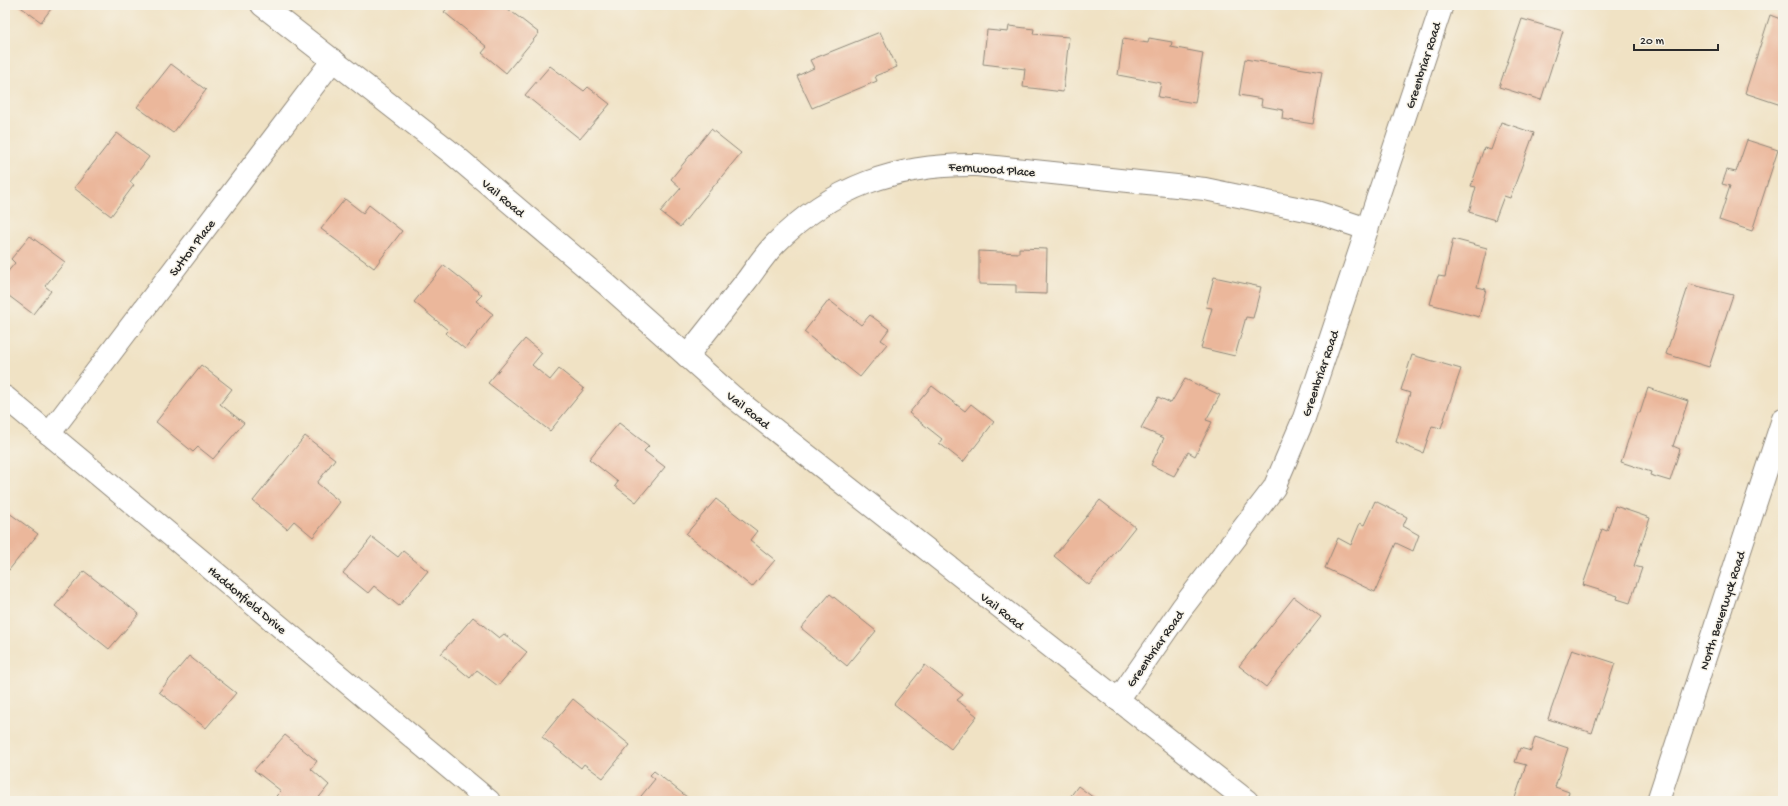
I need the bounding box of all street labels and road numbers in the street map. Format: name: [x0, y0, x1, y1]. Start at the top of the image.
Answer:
street label: Greenbriar Road: [1403, 19, 1446, 111]
street label: Fernwood Place: [947, 160, 1036, 181]
street label: Vail Road: [477, 176, 528, 222]
street label: Sutton Place: [167, 217, 219, 280]
street label: Greenbriar Road: [1300, 328, 1344, 419]
street label: Vail Road: [722, 388, 773, 434]
street label: North Beverwyck Road: [1697, 548, 1750, 672]
street label: Haddonfield Drive: [204, 564, 289, 638]
street label: Vail Road: [976, 590, 1027, 635]
street label: Greenbriar Road: [1124, 607, 1189, 691]

